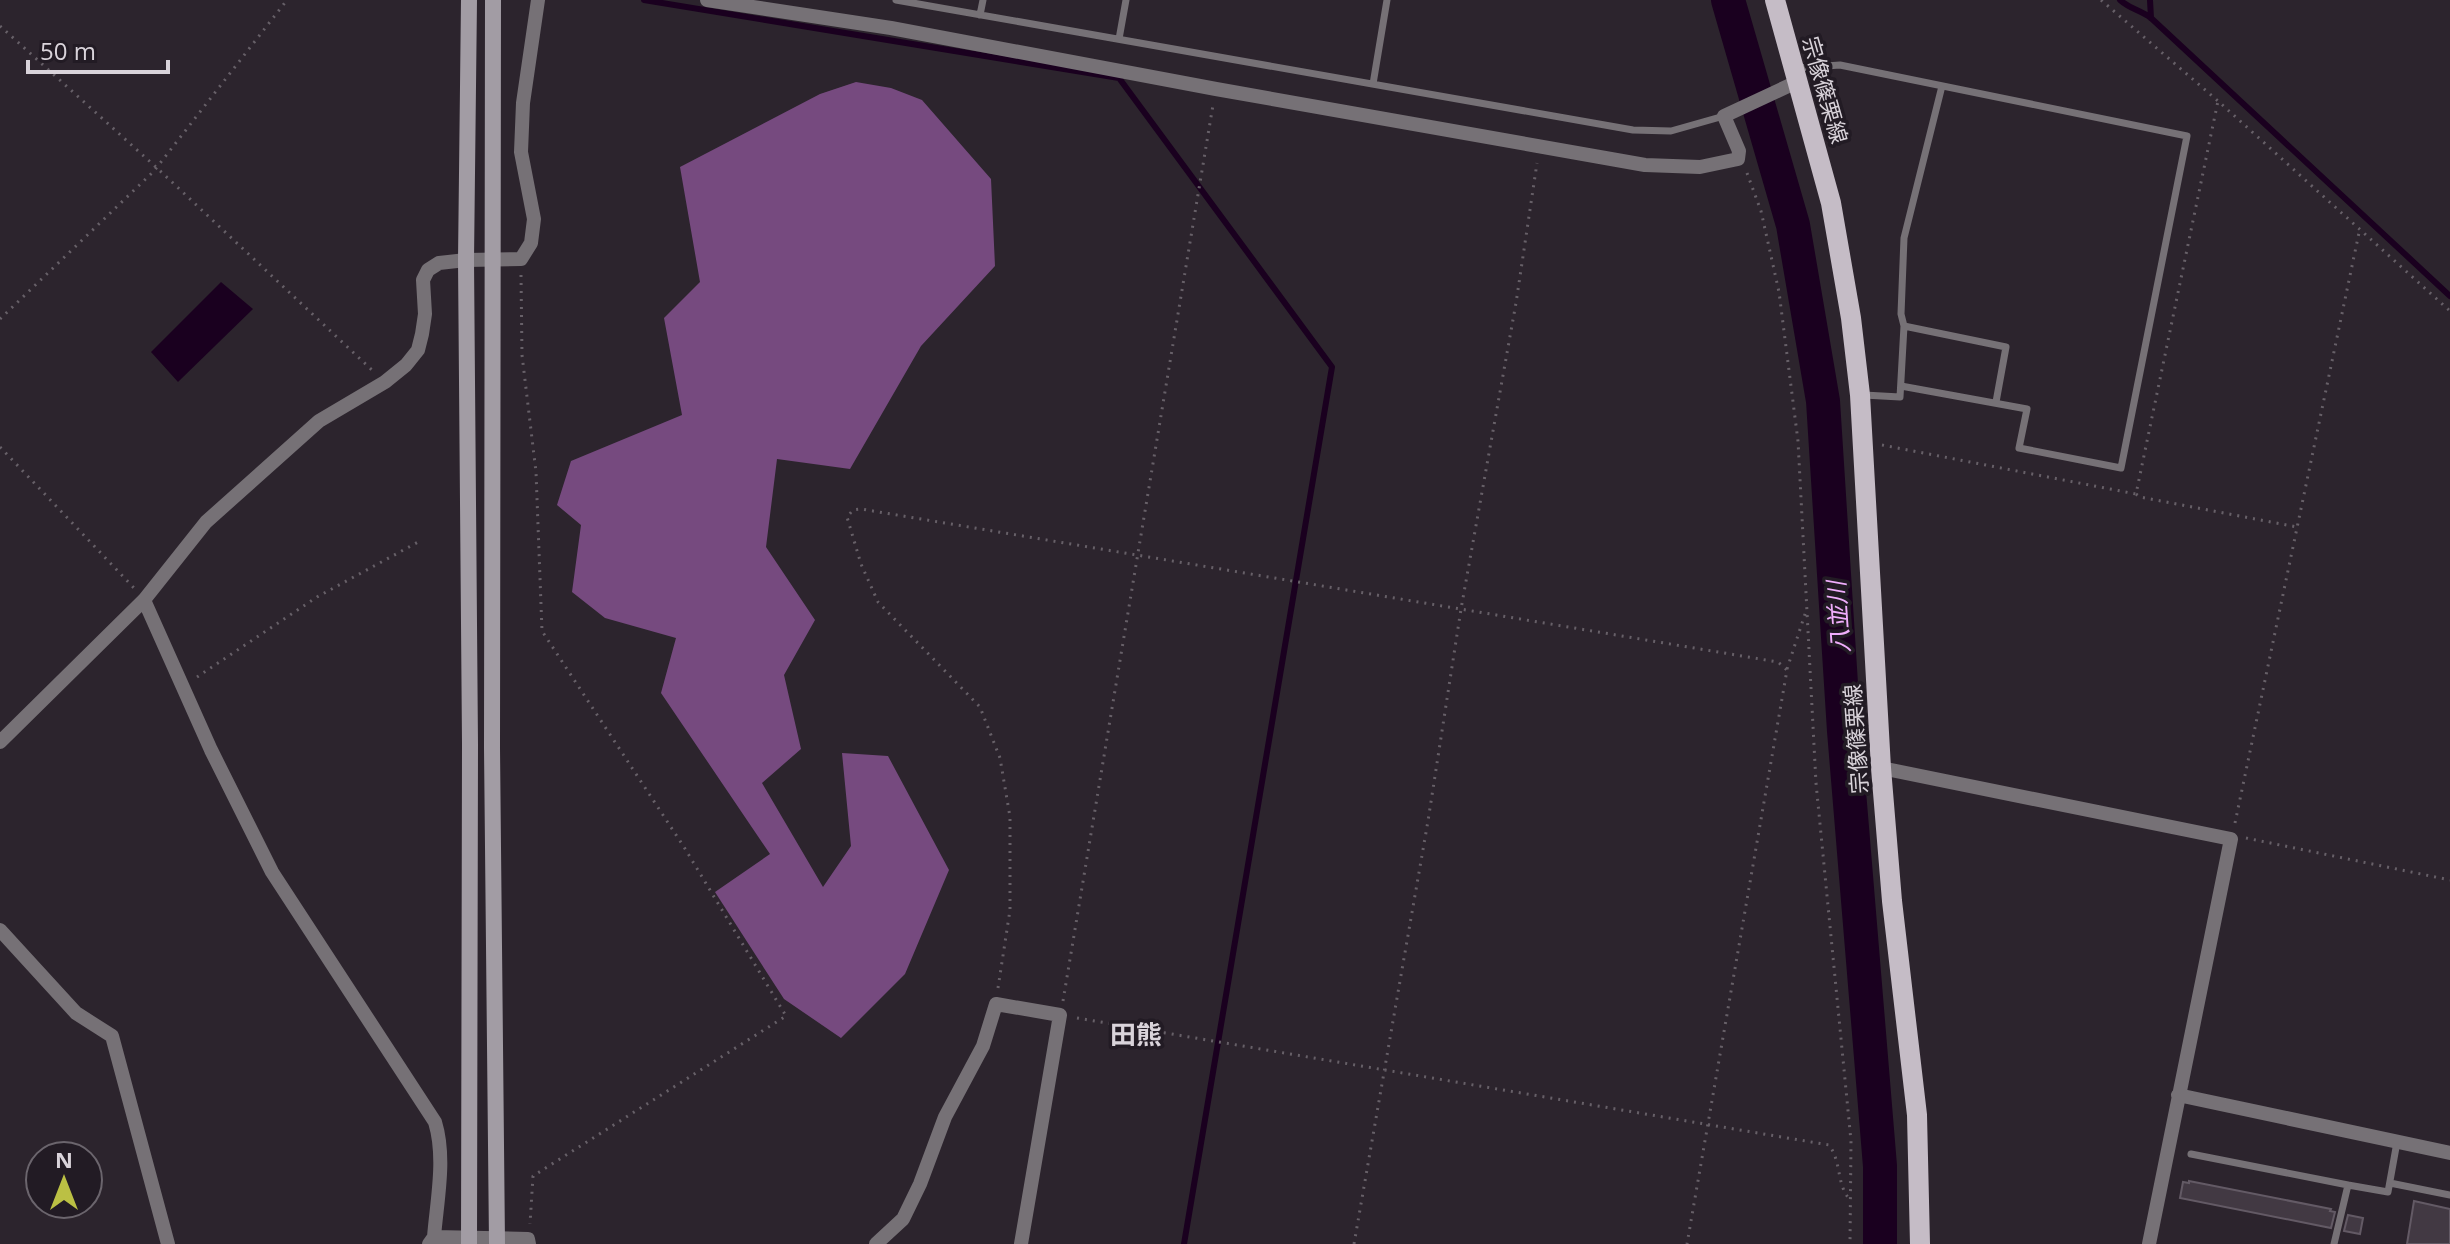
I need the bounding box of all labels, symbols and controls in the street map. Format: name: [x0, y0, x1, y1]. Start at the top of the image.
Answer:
scale bar: [28, 24, 168, 74]
street label: 宗像篠栗線: [1796, 33, 1856, 147]
text: 50 m: [40, 34, 96, 67]
water label: 八並川: [1818, 577, 1856, 654]
street label: 宗像篠栗線: [1836, 683, 1874, 795]
district label: 田熊: [1110, 1016, 1162, 1052]
north arrow: [24, 1140, 104, 1220]
text: N: [55, 1144, 73, 1174]

